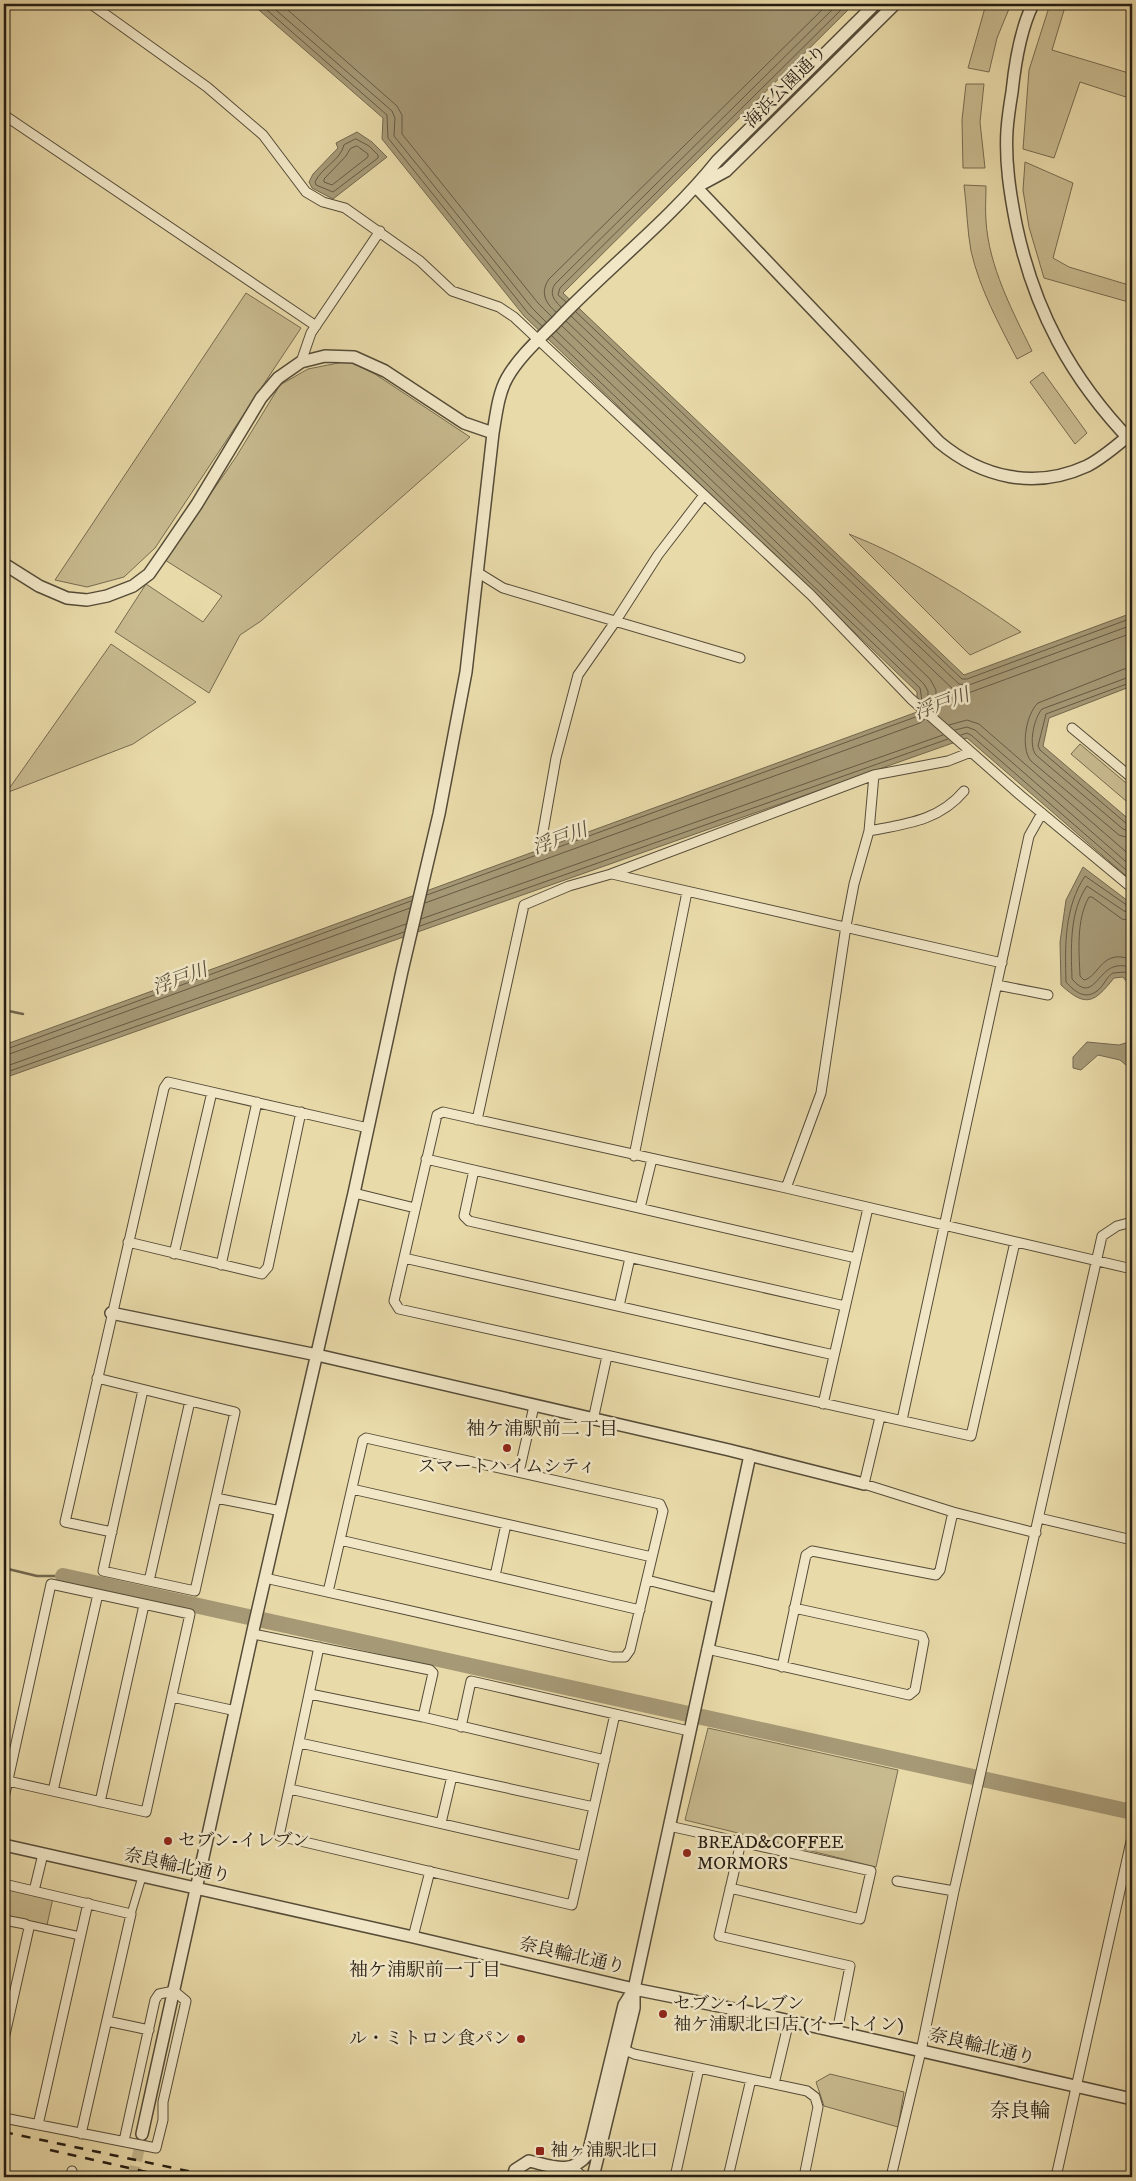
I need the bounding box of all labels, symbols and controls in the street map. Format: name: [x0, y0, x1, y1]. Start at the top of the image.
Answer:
street label: 海浜公園通り: [740, 41, 832, 133]
water label: 浮戸川: [911, 683, 975, 725]
water label: 浮戸川: [529, 818, 593, 860]
water label: 浮戸川: [149, 958, 213, 1000]
district label: 袖ケ浦駅前二丁目: [466, 1418, 618, 1441]
marker: スマートハイムシティ: [501, 1442, 513, 1454]
place label: スマートハイムシティ: [418, 1456, 596, 1478]
place label: セブン-イレブン: [178, 1830, 310, 1852]
place label: BREAD&COFFEE MORMORS: [697, 1832, 844, 1875]
marker: セブン-イレブン: [162, 1835, 174, 1847]
street label: 奈良輪北通り: [122, 1844, 232, 1888]
marker: BREAD&COFFEE MORMORS: [681, 1847, 693, 1859]
street label: 奈良輪北通り: [517, 1933, 627, 1979]
district label: 袖ケ浦駅前一丁目: [349, 1959, 501, 1982]
place label: セブン-イレブン 袖ケ浦駅北口店 (イートイン): [673, 1993, 904, 2036]
marker: セブン-イレブン 袖ケ浦駅北口店 (イートイン): [657, 2008, 669, 2020]
street label: 奈良輪北通り: [927, 2024, 1037, 2070]
place label: ル・ミトロン食パン: [349, 2028, 511, 2050]
marker: ル・ミトロン食パン: [515, 2033, 527, 2045]
district label: 奈良輪: [990, 2099, 1050, 2124]
place label: 袖ヶ浦駅北口: [550, 2140, 658, 2162]
marker: 袖ヶ浦駅北口: [534, 2145, 546, 2157]

